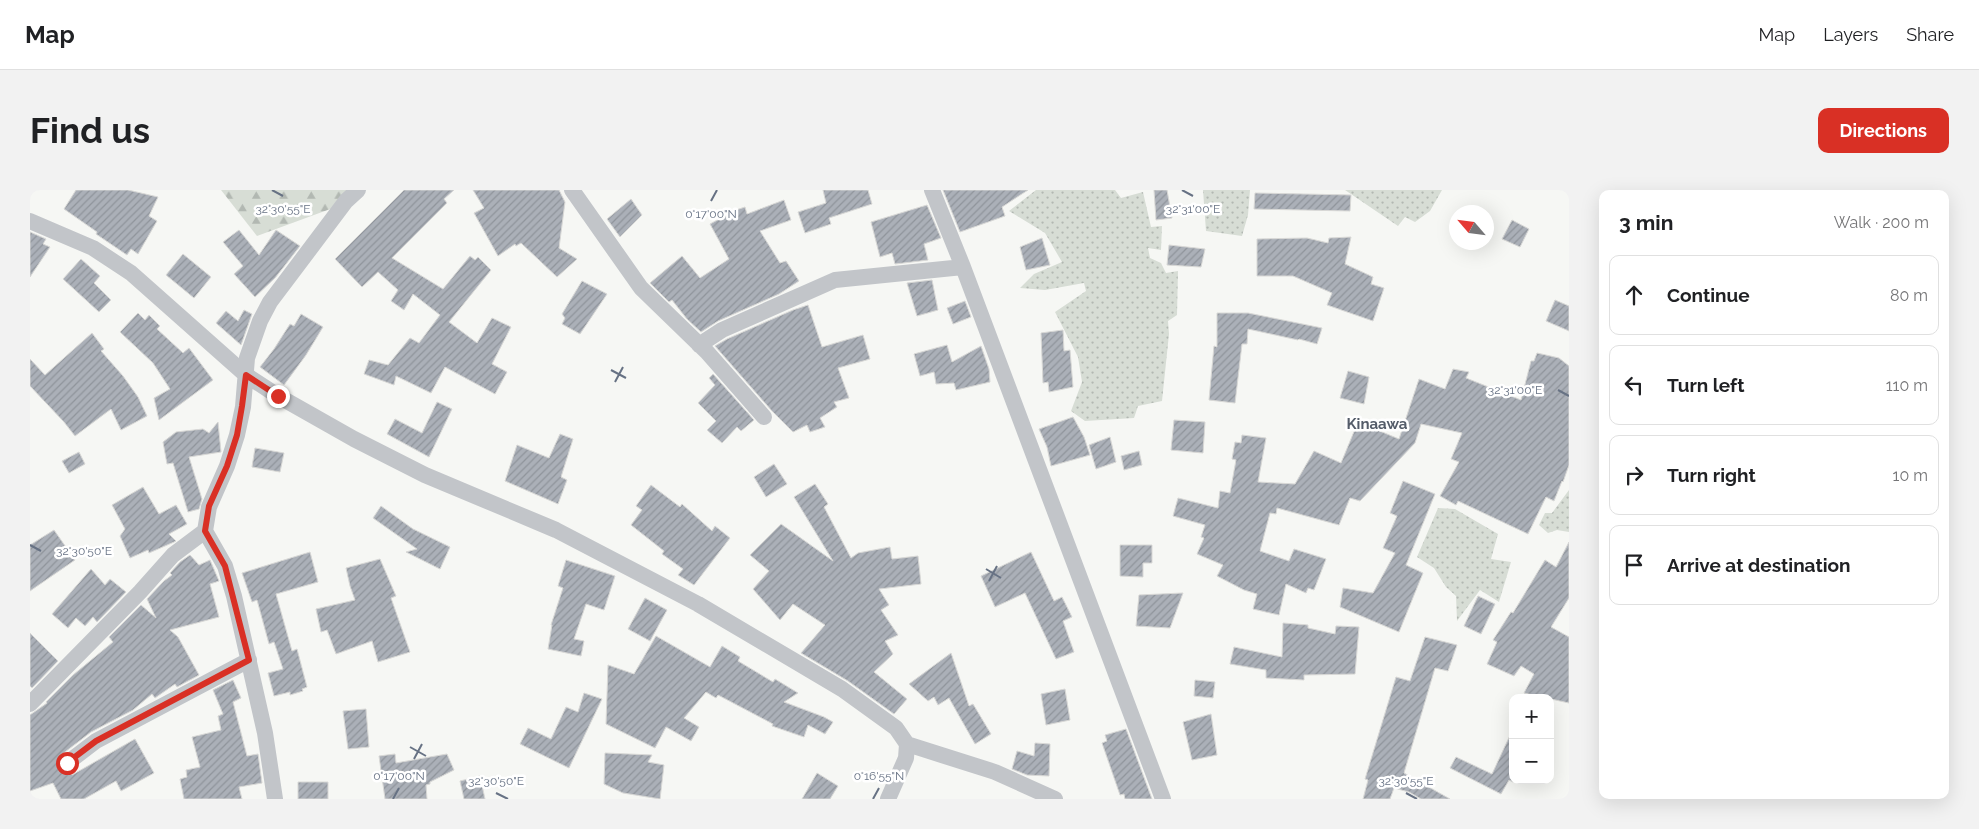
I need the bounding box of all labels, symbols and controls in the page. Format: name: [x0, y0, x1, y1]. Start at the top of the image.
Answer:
text: Map: [25, 20, 75, 49]
text: Map: [1759, 24, 1795, 45]
text: Layers: [1823, 24, 1878, 45]
text: Share: [1906, 24, 1954, 45]
button: Directions: [1818, 108, 1949, 153]
text: Find us: [30, 110, 150, 151]
text: 32°30'55"E: [255, 202, 311, 216]
text: 32°31'00"E: [1166, 202, 1220, 216]
north arrow: [1449, 205, 1494, 250]
text: 0°17'00"N: [685, 207, 737, 221]
text: 3 min: [1619, 210, 1673, 235]
text: Walk · 200 m: [1834, 213, 1929, 232]
icon: ahead: [1620, 281, 1648, 309]
text: Continue: [1667, 284, 1750, 306]
text: 80 m: [1890, 286, 1928, 305]
icon: left: [1620, 371, 1648, 399]
text: Turn left: [1667, 374, 1744, 396]
text: 110 m: [1886, 376, 1928, 395]
text: 32°31'00"E: [1488, 383, 1542, 397]
route end: [267, 385, 290, 408]
district label: Kinaawa: [1347, 415, 1408, 433]
icon: right: [1620, 461, 1648, 489]
text: Turn right: [1667, 464, 1756, 486]
text: 10 m: [1893, 466, 1928, 485]
text: 32°30'50"E: [56, 544, 112, 558]
icon: arrive: [1620, 551, 1648, 579]
text: Arrive at destination: [1667, 554, 1851, 576]
map controls: [1509, 694, 1554, 784]
button: +: [1509, 694, 1554, 739]
button: −: [1509, 739, 1554, 784]
route start: [56, 752, 79, 775]
text: 0°17'00"N: [373, 769, 425, 783]
text: 0°16'55"N: [854, 769, 904, 783]
text: 32°30'50"E: [468, 774, 524, 788]
text: 32°30'55"E: [1378, 774, 1434, 788]

